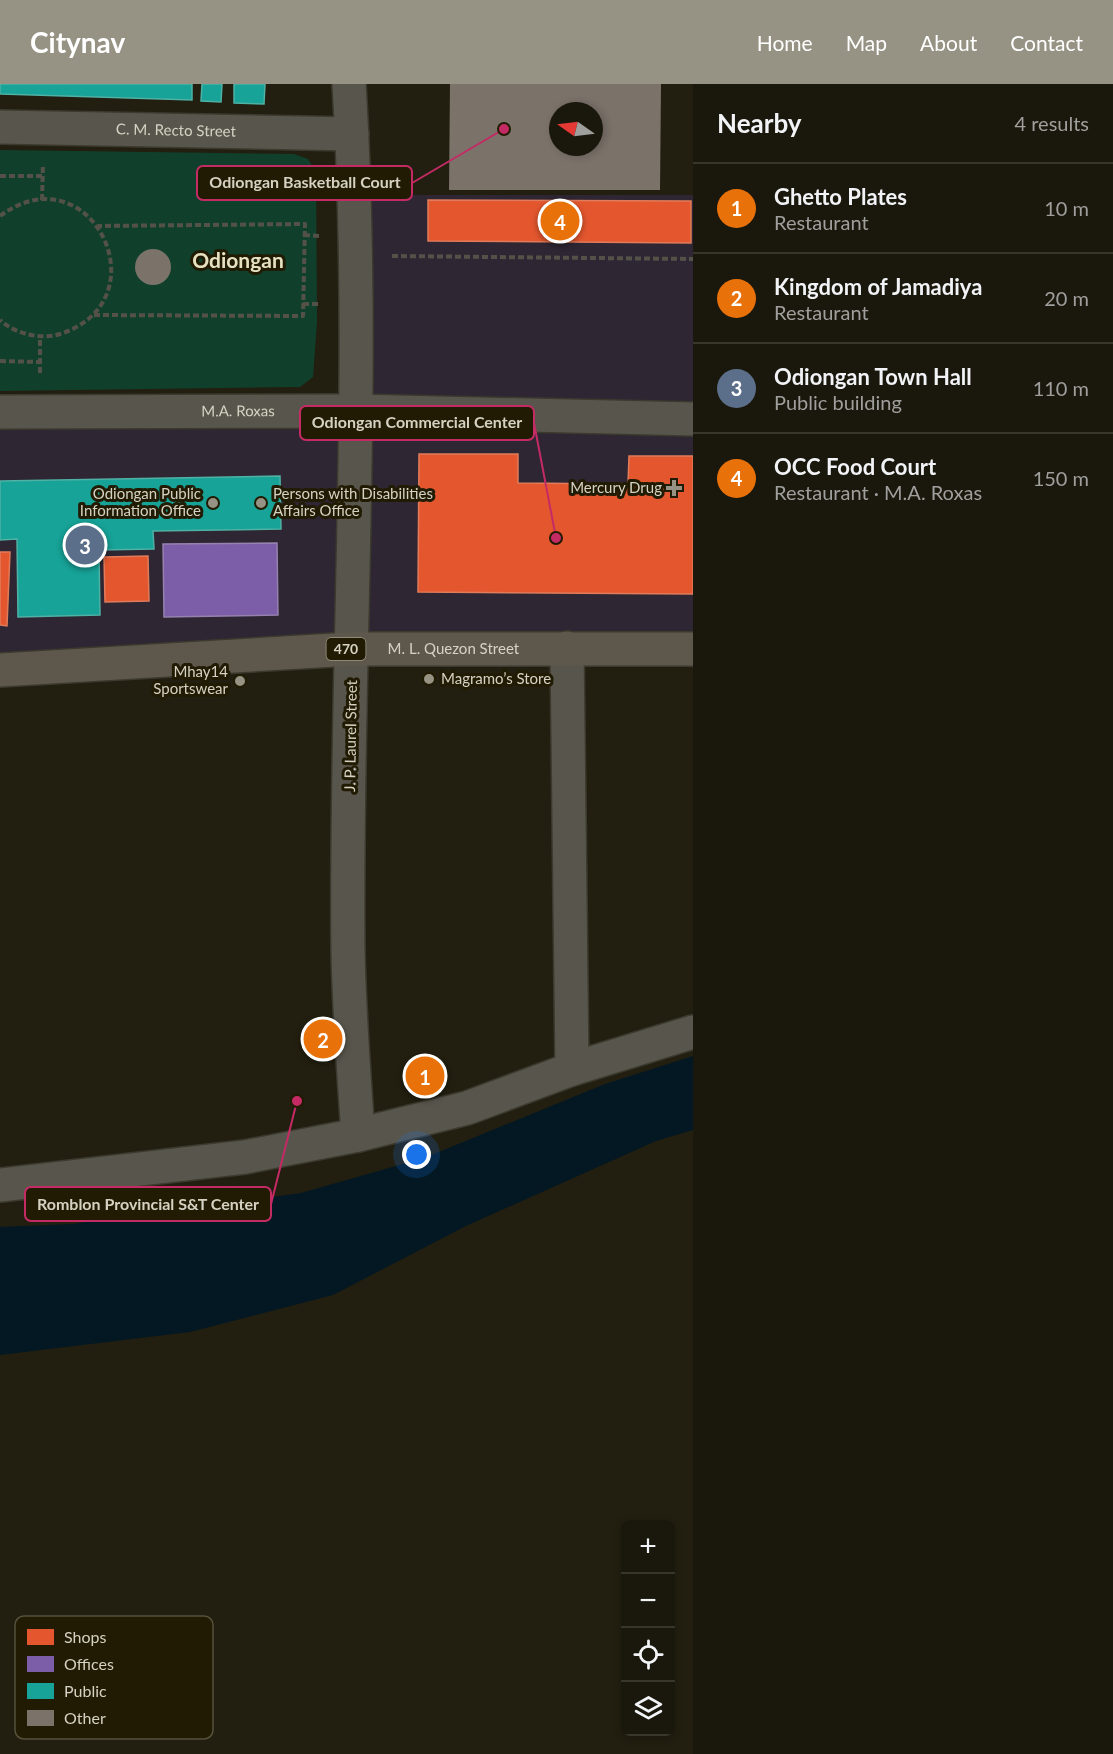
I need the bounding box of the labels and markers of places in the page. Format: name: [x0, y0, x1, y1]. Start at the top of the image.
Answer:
callout: Odiongan Basketball Court: [197, 166, 412, 200]
pin: 4: [540, 198, 580, 244]
callout: Odiongan Commercial Center: [300, 406, 534, 440]
place label: Mercury Drug: [570, 478, 662, 496]
marker: Mercury Drug: [667, 481, 681, 495]
place label: Odiongan Public Information Office: [80, 484, 201, 519]
place label: Persons with Disabilities Affairs Office: [273, 484, 433, 519]
marker: Odiongan Public Information Office: [206, 496, 220, 510]
marker: Persons with Disabilities Affairs Office: [254, 496, 268, 510]
pin: 3: [66, 522, 104, 568]
place label: Mhay14 Sportswear: [153, 662, 229, 697]
place label: Magramo’s Store: [441, 669, 551, 687]
marker: Magramo’s Store: [422, 672, 436, 686]
marker: Mhay14 Sportswear: [233, 674, 247, 688]
pin: 2: [304, 1016, 342, 1062]
pin: 1: [406, 1054, 444, 1098]
callout: Romblon Provincial S&T Center: [25, 1187, 271, 1221]

